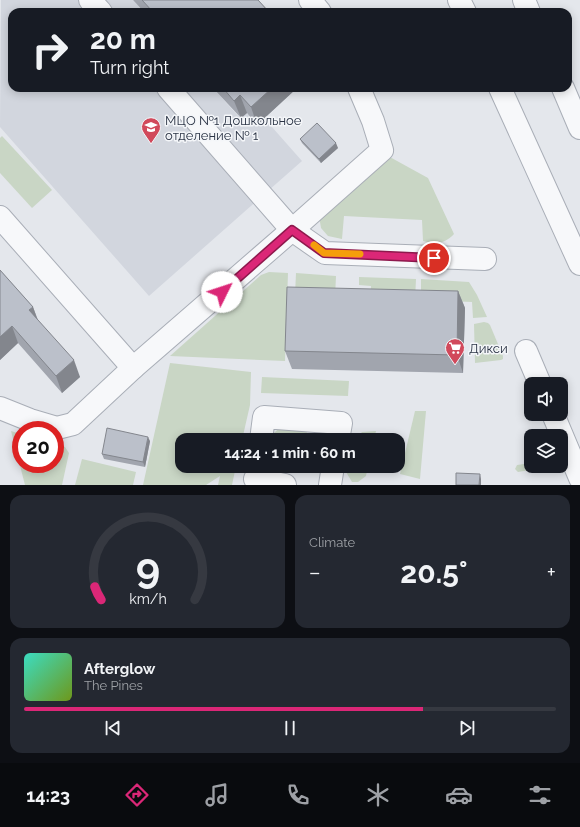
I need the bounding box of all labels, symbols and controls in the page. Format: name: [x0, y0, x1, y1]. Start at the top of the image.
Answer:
text: 20 m: [90, 23, 156, 56]
icon: right: [24, 24, 76, 76]
text: Turn right: [90, 57, 169, 78]
place label: МЦО №1 Дошкольное отделение № 1: [165, 113, 302, 143]
school or university icon: МЦО №1 Дошкольное отделение № 1: [140, 116, 162, 144]
pin: [417, 241, 451, 275]
icon: arrive: [423, 247, 445, 269]
position arrow: [201, 271, 243, 313]
supermarket icon: Дикси: [444, 337, 466, 365]
place label: Дикси: [469, 341, 508, 356]
map controls: [524, 377, 568, 473]
button: sound: [524, 377, 568, 421]
speed limit sign: 20: [12, 421, 64, 473]
button: layers: [524, 429, 568, 473]
text: 14:24 · 1 min · 60 m: [224, 444, 356, 462]
text: Climate: [309, 535, 355, 550]
text: 9: [135, 543, 160, 592]
text: 20.5°: [400, 555, 467, 590]
text: −: [309, 559, 321, 585]
text: +: [547, 559, 556, 585]
text: km/h: [129, 590, 166, 606]
text: Afterglow: [84, 660, 155, 678]
text: The Pines: [84, 678, 143, 693]
icon: previous: [102, 717, 124, 739]
icon: pause: [279, 717, 301, 739]
icon: next: [456, 717, 478, 739]
icon: directions: [123, 781, 151, 809]
icon: music: [203, 781, 231, 809]
icon: phone: [284, 781, 312, 809]
icon: climate: [364, 781, 392, 809]
icon: car: [445, 781, 473, 809]
icon: filters: [526, 781, 554, 809]
text: 14:23: [26, 785, 70, 806]

